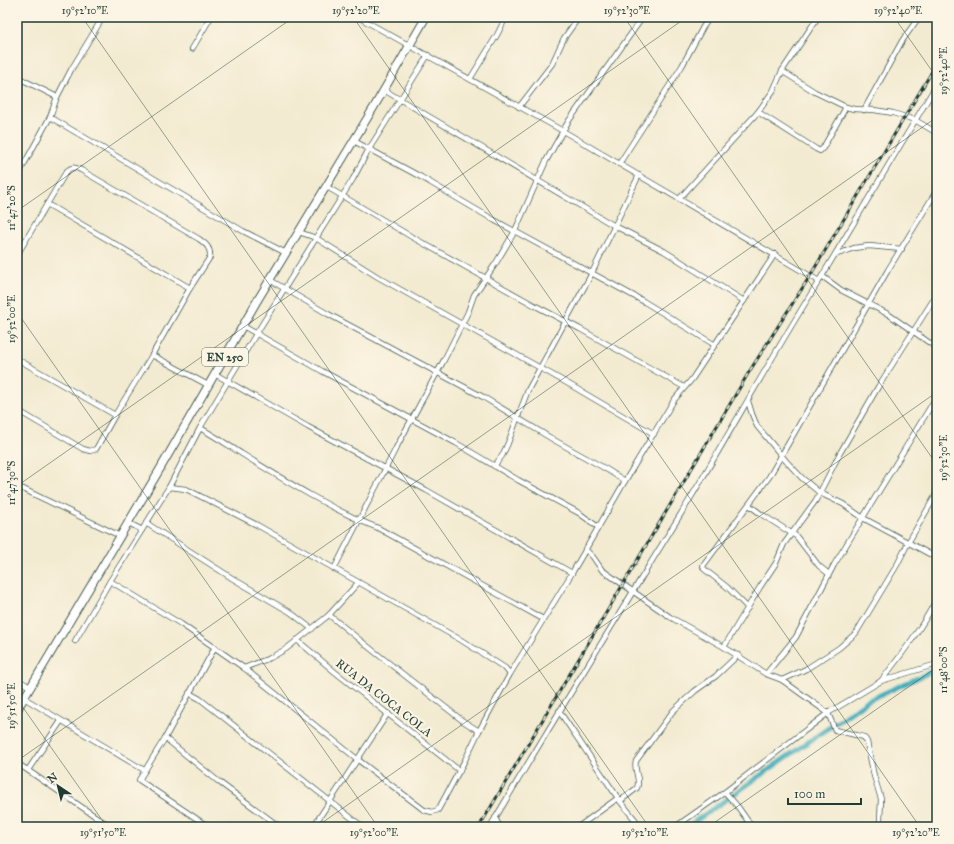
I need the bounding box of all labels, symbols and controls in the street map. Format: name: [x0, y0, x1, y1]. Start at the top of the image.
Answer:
text: 19°52'10"E: [62, 5, 108, 17]
text: 19°52'20"E: [332, 5, 380, 17]
text: 19°52'30"E: [604, 5, 650, 17]
text: 19°52'40"E: [874, 5, 922, 17]
text: 19°52'40"E: [938, 47, 950, 95]
text: 11°47'20"S: [6, 185, 18, 231]
text: 19°52'00"E: [6, 295, 18, 343]
road number: EN 250: [202, 348, 248, 366]
text: 19°52'30"E: [938, 435, 950, 481]
text: 11°47'30"S: [6, 460, 18, 505]
text: 11°48'00"S: [938, 646, 950, 693]
street label: RUA DA COCA COLA: [333, 656, 435, 740]
text: 19°51'50"E: [6, 683, 18, 729]
north arrow: [38, 766, 78, 806]
text: N: [45, 770, 61, 786]
scale bar: [788, 780, 861, 806]
text: 100 m: [794, 787, 825, 801]
text: 19°51'50"E: [80, 827, 126, 839]
text: 19°52'00"E: [350, 827, 398, 839]
text: 19°52'10"E: [622, 827, 668, 839]
text: 19°52'20"E: [892, 827, 940, 839]

